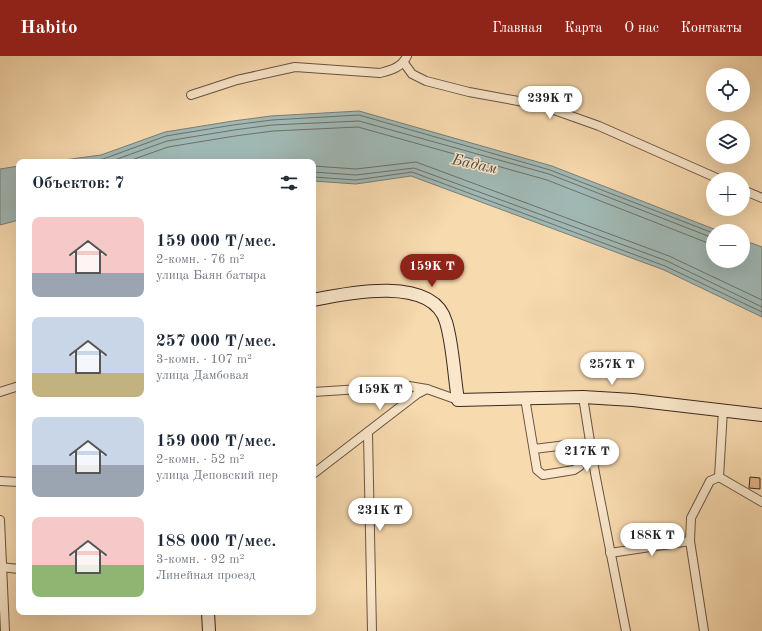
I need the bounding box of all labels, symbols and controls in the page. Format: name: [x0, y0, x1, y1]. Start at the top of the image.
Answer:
text: Habito: [20, 19, 77, 38]
text: Главная: [492, 21, 542, 35]
text: Карта: [564, 21, 602, 35]
text: О нас: [624, 21, 659, 35]
text: Контакты: [681, 21, 742, 35]
map controls: [706, 68, 750, 268]
button: locate: [706, 68, 750, 112]
pin: 239K ₸: [517, 86, 583, 120]
text: 239K ₸: [527, 92, 573, 105]
button: layers: [706, 120, 750, 164]
water label: Бадам: [449, 152, 499, 178]
icon: filters: [278, 172, 300, 194]
button: +: [706, 172, 750, 216]
text: Объектов: 7: [32, 175, 124, 192]
button: −: [706, 224, 750, 268]
icon: home: [64, 233, 112, 281]
text: 159 000 ₸/мес.: [156, 233, 276, 250]
text: 2-комн. · 76 m²: [156, 253, 244, 266]
pin: 159K ₸: [399, 254, 465, 288]
text: 159K ₸: [409, 260, 455, 273]
text: улица Баян батыра: [156, 269, 266, 282]
icon: home: [64, 333, 112, 381]
text: 257 000 ₸/мес.: [156, 333, 276, 350]
pin: 257K ₸: [579, 352, 645, 386]
text: 3-комн. · 107 m²: [156, 353, 252, 366]
text: 257K ₸: [589, 358, 635, 371]
text: улица Дамбовая: [156, 369, 249, 382]
pin: 159K ₸: [347, 377, 413, 411]
text: 159K ₸: [357, 383, 403, 396]
icon: home: [64, 433, 112, 481]
text: 159 000 ₸/мес.: [156, 433, 276, 450]
pin: 217K ₸: [554, 439, 620, 473]
text: 217K ₸: [564, 445, 610, 458]
text: 2-комн. · 52 m²: [156, 453, 244, 466]
text: улица Деповский пер: [156, 469, 278, 482]
pin: 231K ₸: [347, 498, 413, 532]
text: 231K ₸: [357, 504, 403, 517]
pin: 188K ₸: [619, 523, 685, 557]
text: 188K ₸: [629, 529, 675, 542]
icon: home: [64, 533, 112, 581]
text: 188 000 ₸/мес.: [156, 533, 276, 550]
text: 3-комн. · 92 m²: [156, 553, 244, 566]
text: Линейная проезд: [156, 569, 255, 582]

